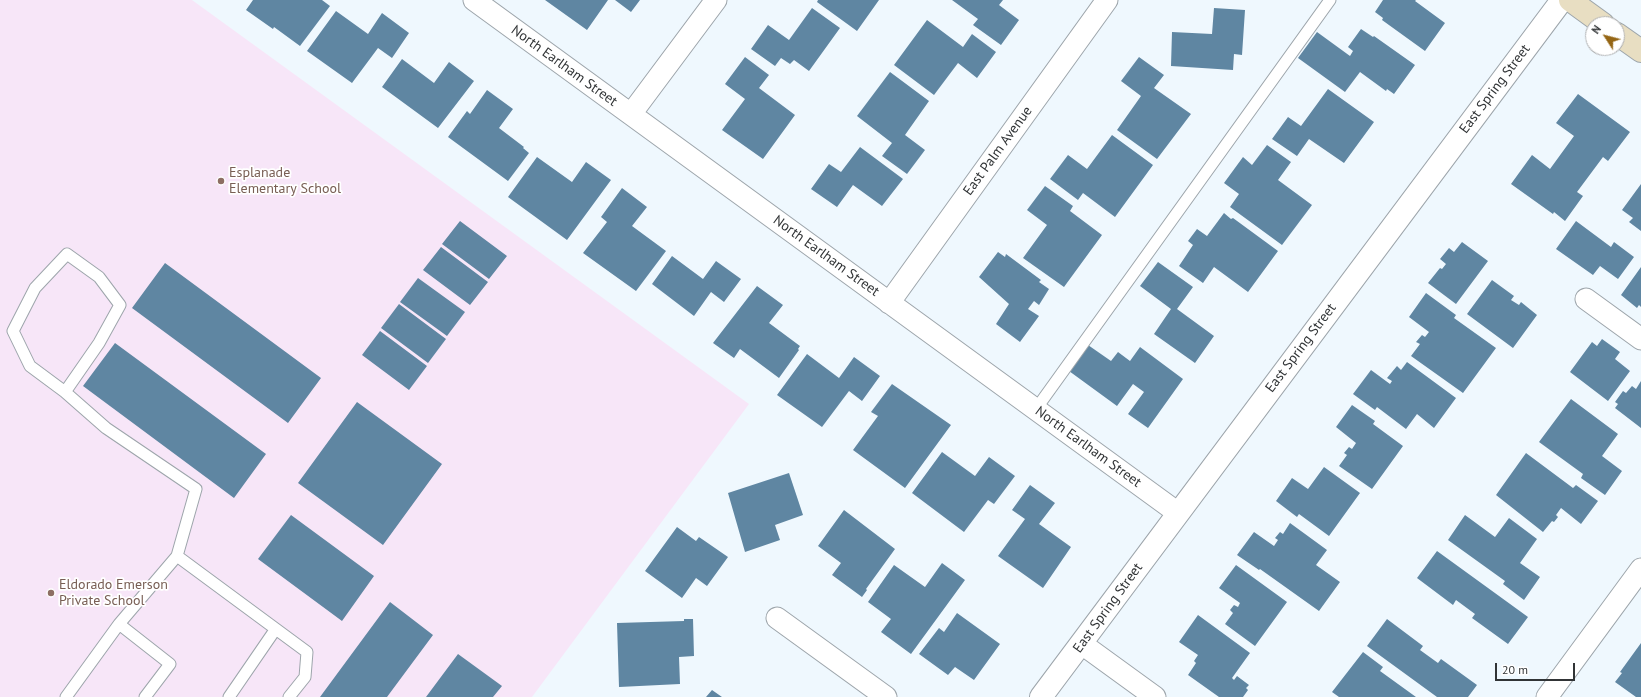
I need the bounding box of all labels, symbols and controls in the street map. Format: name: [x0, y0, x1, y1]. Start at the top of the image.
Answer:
north arrow: [1585, 16, 1625, 56]
street label: North Earlham Street: [508, 22, 620, 110]
text: N: [1588, 22, 1604, 37]
street label: East Spring Street: [1456, 41, 1534, 137]
street label: East Palm Avenue: [960, 103, 1036, 199]
place label: Esplanade Elementary School: [229, 165, 341, 198]
marker: Esplanade Elementary School: [216, 176, 226, 186]
street label: North Earlham Street: [770, 212, 882, 300]
street label: East Spring Street: [1262, 300, 1340, 396]
street label: North Earlham Street: [1032, 403, 1144, 491]
street label: East Spring Street: [1070, 560, 1146, 656]
place label: Eldorado Emerson Private School: [59, 577, 168, 610]
marker: Eldorado Emerson Private School: [46, 588, 56, 598]
scale bar: [1497, 655, 1577, 681]
text: 20 m: [1502, 662, 1528, 677]

